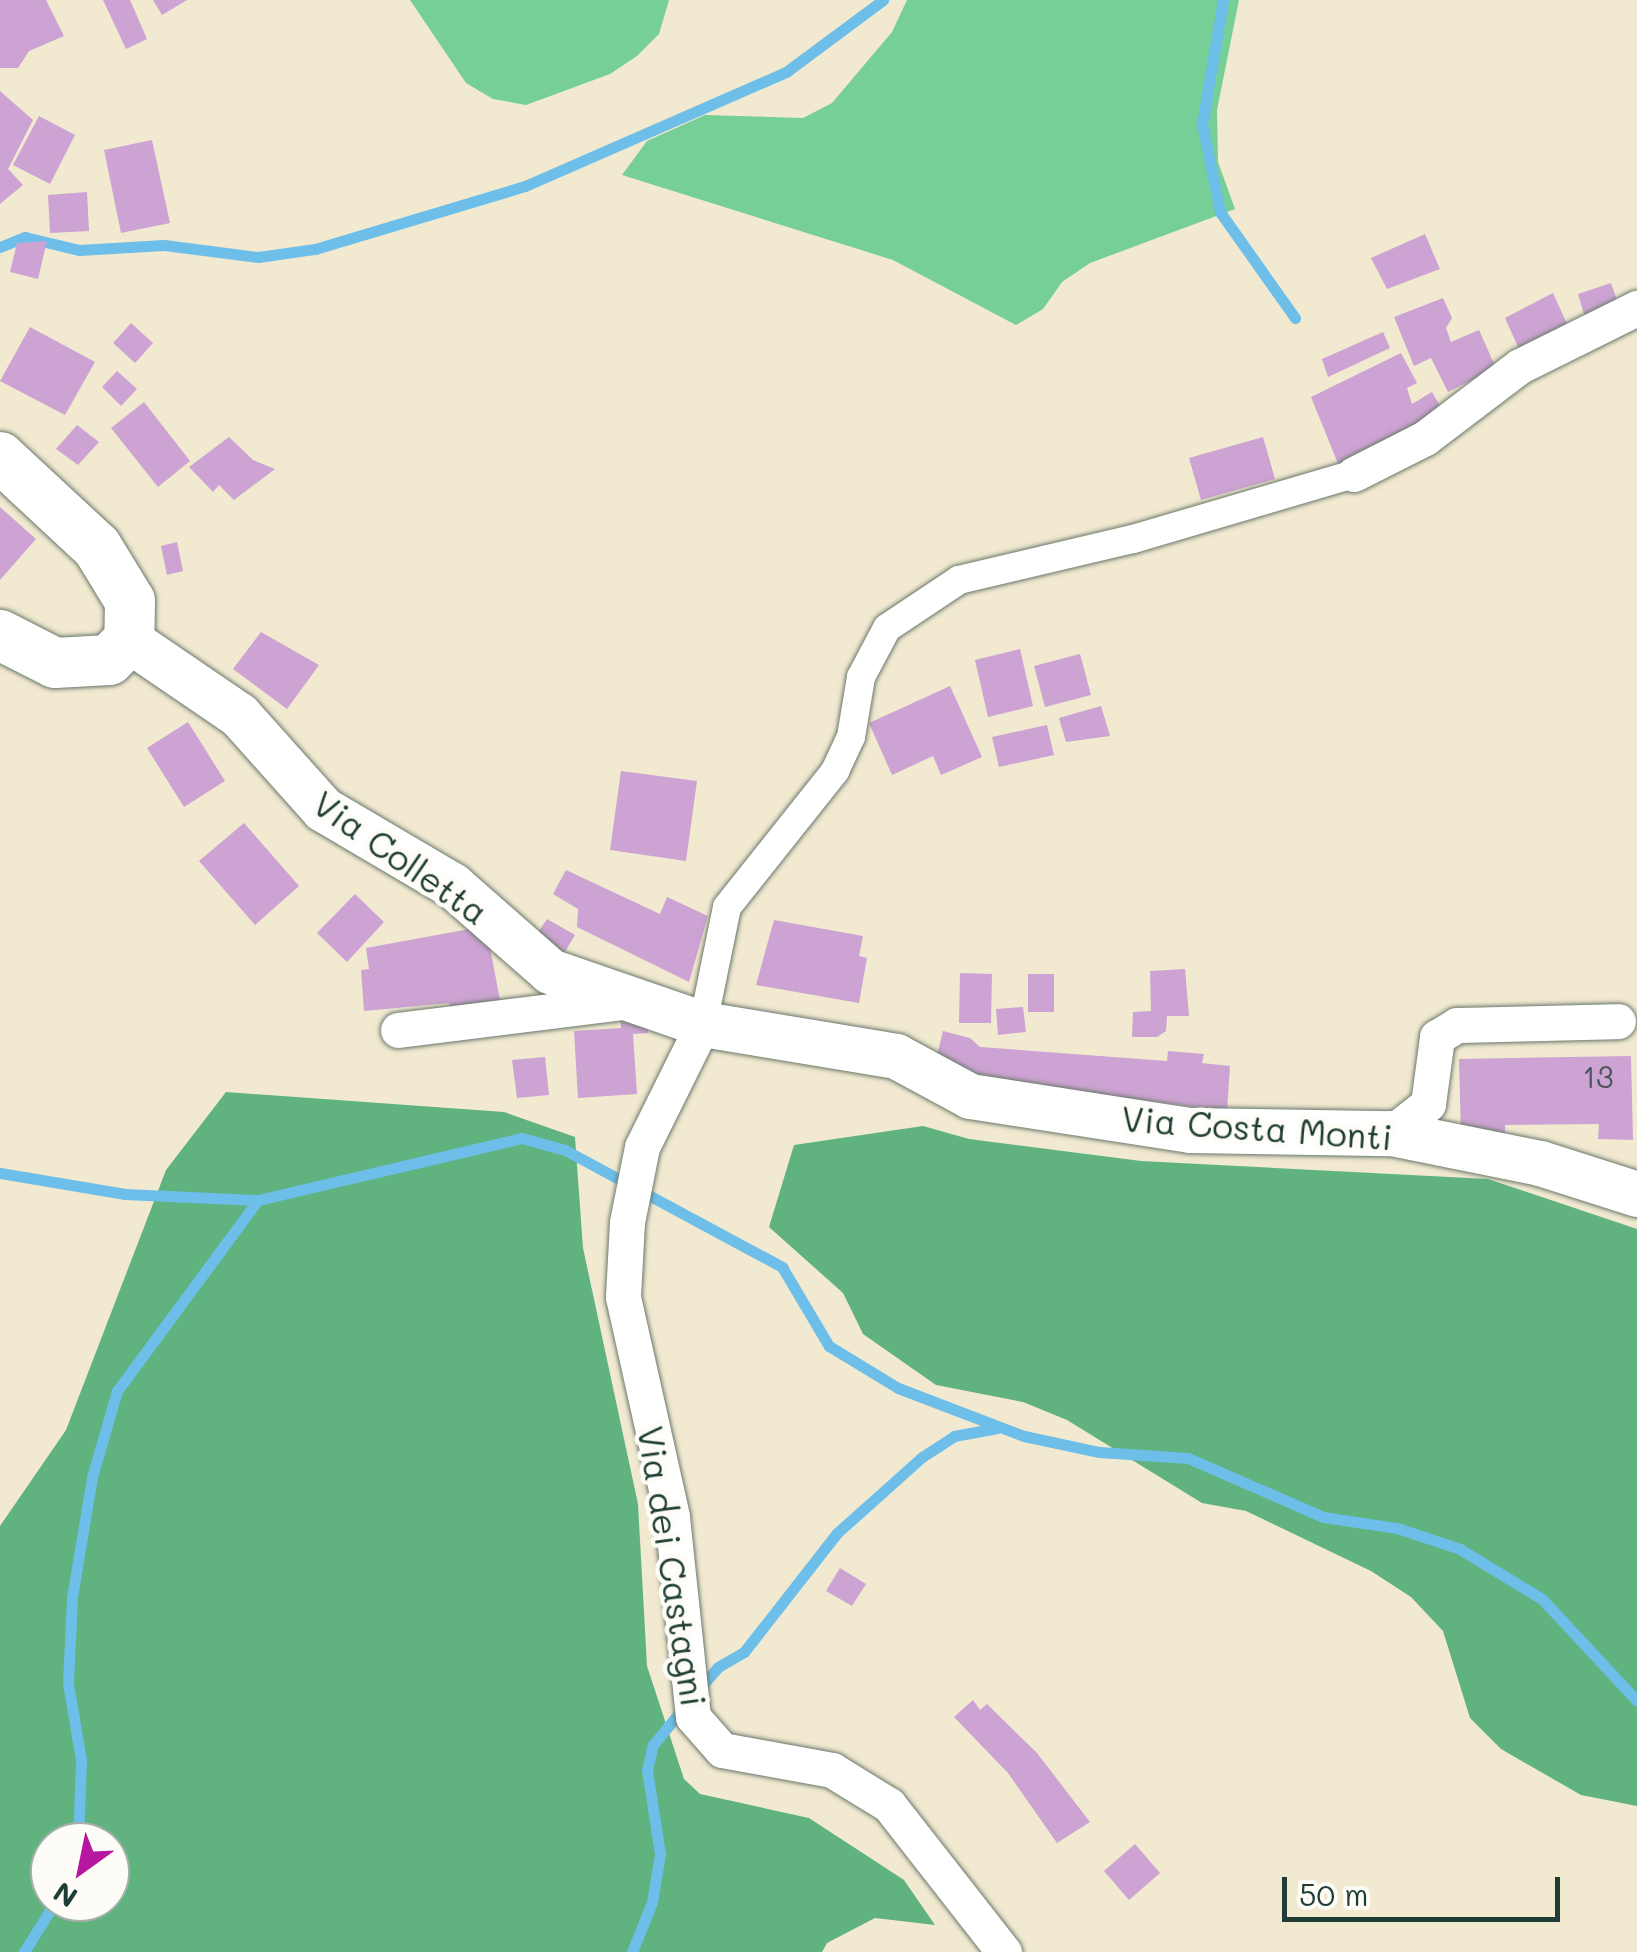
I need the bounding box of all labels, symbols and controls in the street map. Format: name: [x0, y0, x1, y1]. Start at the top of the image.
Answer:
street label: Via Colletta: [305, 781, 497, 933]
house number: 13: [1583, 1058, 1613, 1094]
street label: Via Costa Monti: [1120, 1097, 1394, 1157]
street label: Via dei Castagni: [630, 1423, 716, 1709]
north arrow: [30, 1822, 130, 1922]
scale bar: [1287, 1857, 1564, 1919]
text: 50 m: [1299, 1874, 1369, 1914]
text: N: [46, 1875, 83, 1916]

